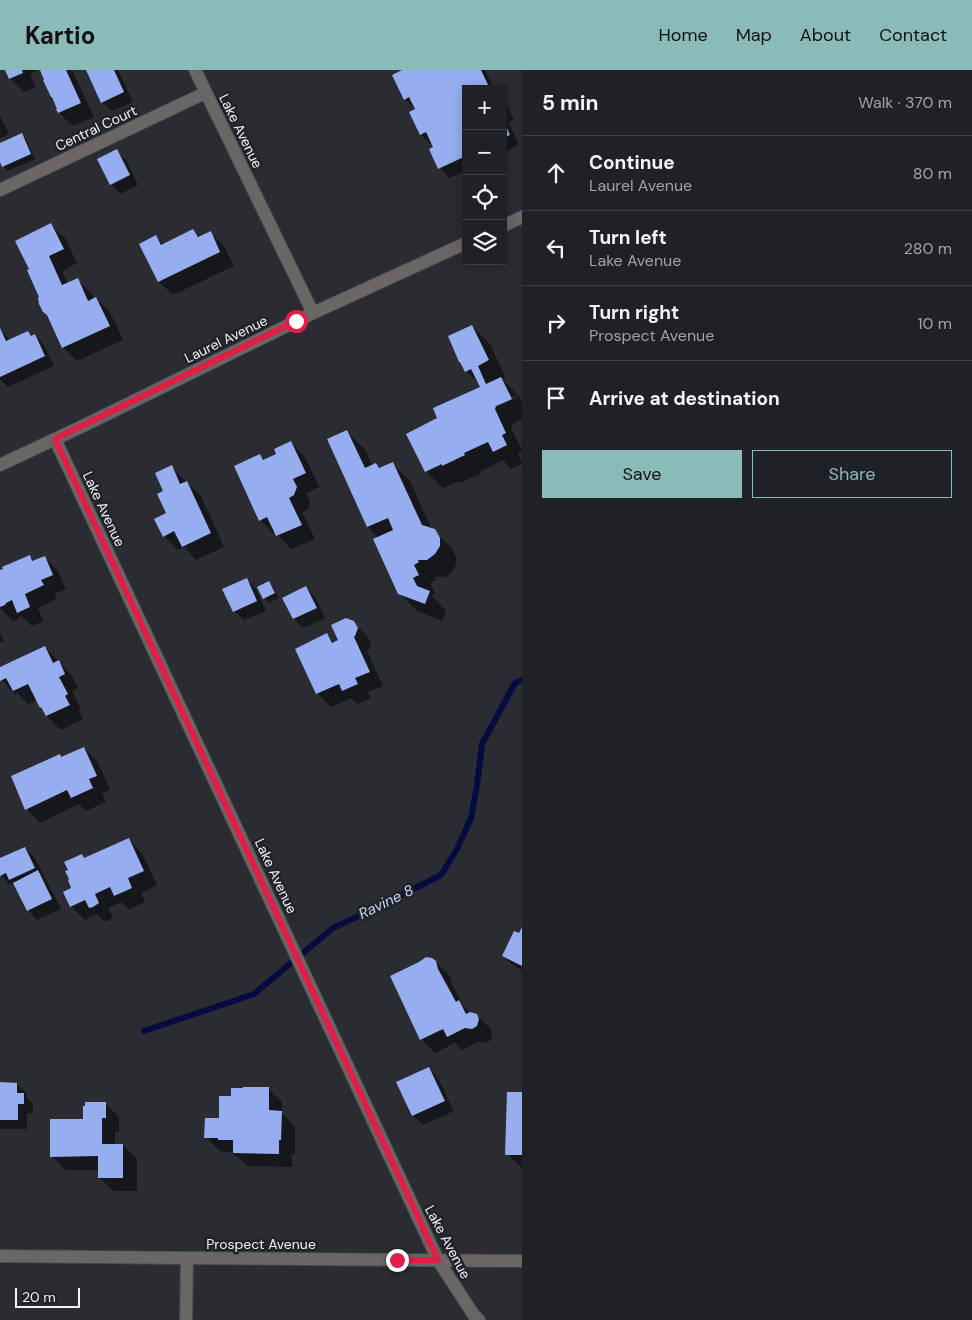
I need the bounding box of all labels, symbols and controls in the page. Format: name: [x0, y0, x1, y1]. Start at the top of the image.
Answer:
text: Kartio: [25, 20, 95, 51]
text: Home: [658, 23, 708, 47]
text: Map: [736, 23, 772, 47]
text: About: [800, 23, 851, 47]
text: Contact: [879, 23, 947, 47]
map controls: [462, 85, 507, 265]
button: +: [462, 85, 507, 130]
text: 5 min: [542, 89, 598, 117]
street label: Lake Avenue: [215, 91, 267, 171]
text: Walk · 370 m: [858, 92, 952, 113]
street label: Central Court: [52, 101, 140, 155]
button: −: [462, 130, 507, 175]
text: Continue: [589, 150, 675, 175]
icon: ahead: [542, 159, 570, 187]
text: 80 m: [913, 163, 952, 184]
button: locate: [462, 175, 507, 220]
text: Laurel Avenue: [589, 175, 692, 196]
button: layers: [462, 220, 507, 265]
text: Turn left: [589, 225, 667, 250]
icon: left: [542, 234, 570, 262]
text: 280 m: [904, 238, 952, 259]
text: Lake Avenue: [589, 250, 681, 271]
text: Turn right: [589, 300, 679, 325]
icon: right: [542, 309, 570, 337]
route start: [285, 310, 308, 333]
street label: Laurel Avenue: [181, 311, 271, 367]
text: 10 m: [918, 313, 952, 334]
text: Prospect Avenue: [589, 325, 714, 346]
icon: arrive: [542, 384, 570, 412]
text: Arrive at destination: [589, 386, 780, 411]
button: Save: [542, 450, 742, 498]
button: Share: [752, 450, 952, 498]
street label: Lake Avenue: [79, 469, 129, 549]
street label: Lake Avenue: [251, 836, 301, 916]
water label: Ravine 8: [355, 880, 417, 924]
street label: Lake Avenue: [421, 1202, 475, 1282]
street label: Prospect Avenue: [206, 1235, 316, 1253]
route end: [386, 1249, 409, 1272]
scale bar: [15, 1285, 80, 1308]
text: 20 m: [22, 1288, 56, 1306]

